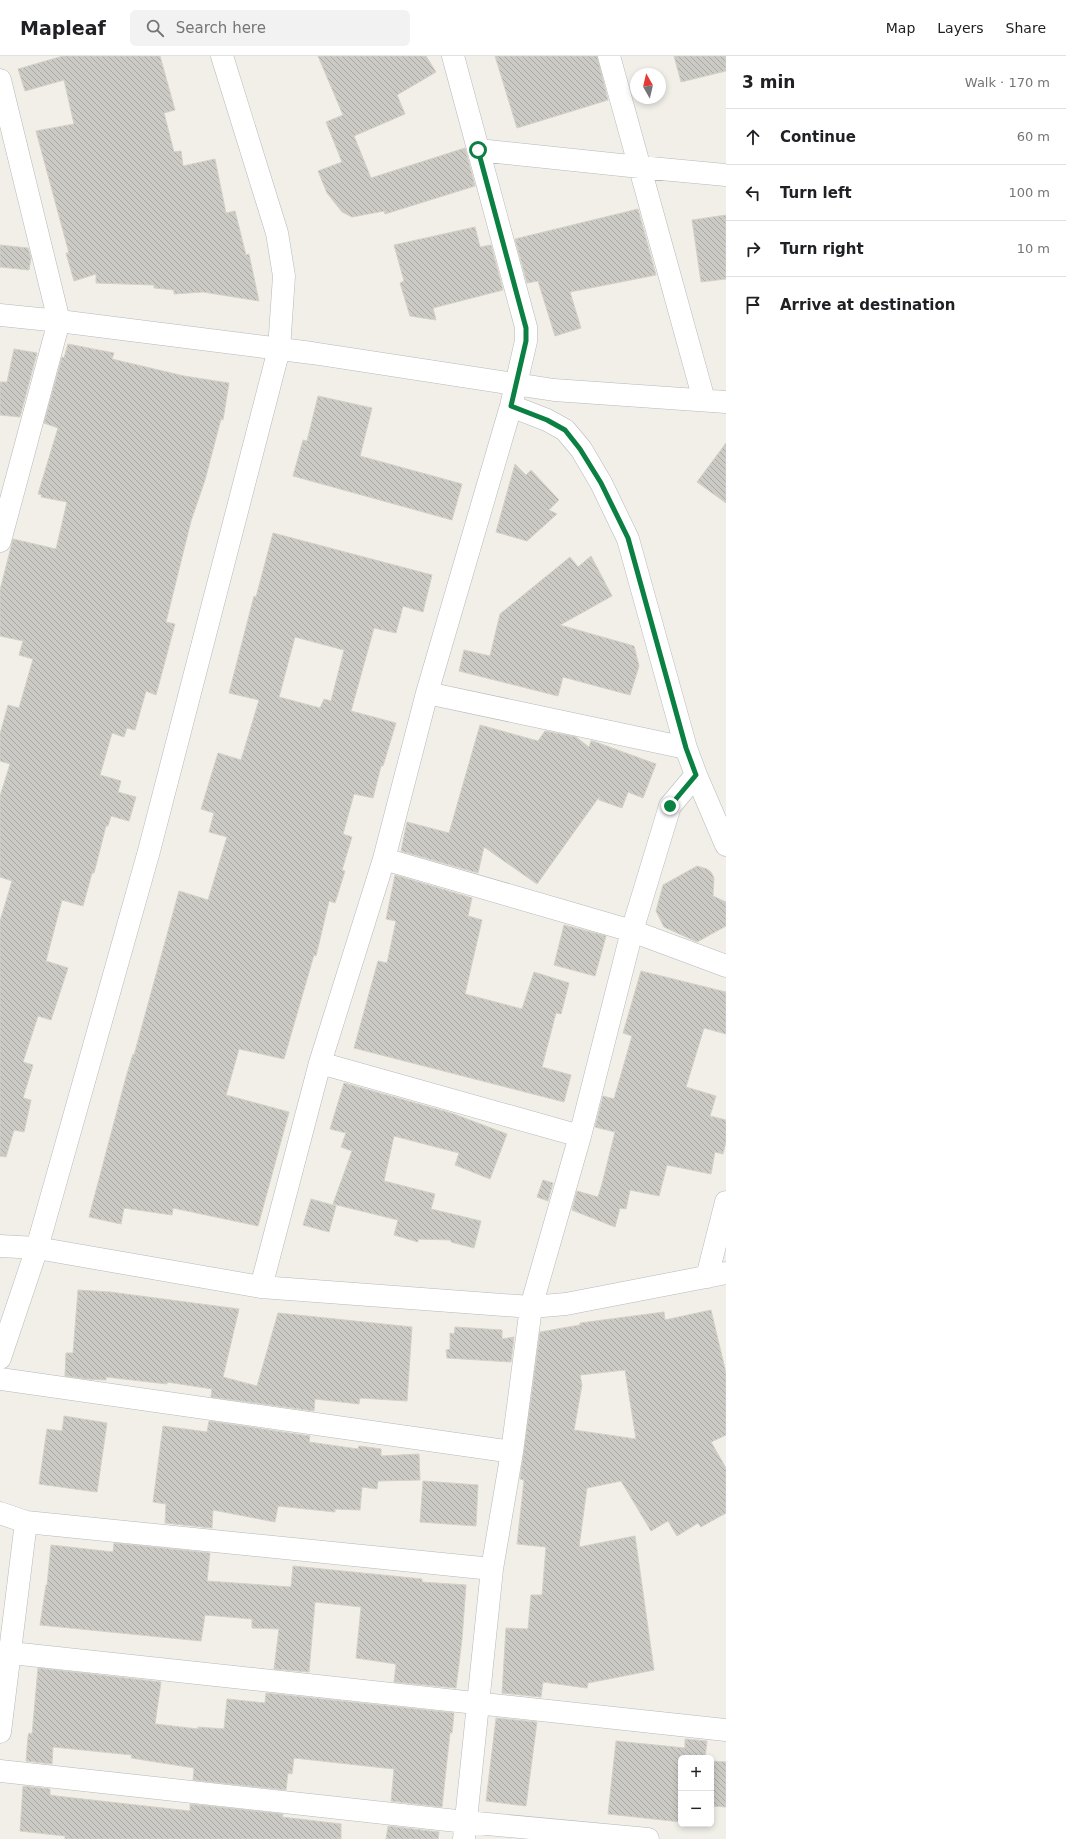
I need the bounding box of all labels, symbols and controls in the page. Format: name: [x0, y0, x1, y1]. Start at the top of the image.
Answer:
search box: [130, 10, 410, 46]
text: Mapleaf: [20, 17, 106, 39]
icon: search: [144, 17, 166, 39]
text: Search here: [176, 19, 266, 37]
text: Map: [886, 20, 915, 36]
text: Layers: [937, 20, 984, 36]
text: Share: [1006, 20, 1046, 36]
north arrow: [630, 68, 666, 104]
text: 3 min: [742, 72, 795, 92]
text: Walk · 170 m: [965, 75, 1050, 90]
icon: ahead: [742, 126, 764, 148]
text: Continue: [780, 128, 856, 146]
text: 60 m: [1017, 129, 1050, 144]
route start: [469, 141, 487, 159]
icon: left: [742, 182, 764, 204]
text: Turn left: [780, 184, 852, 202]
text: 100 m: [1008, 185, 1050, 200]
icon: right: [742, 238, 764, 260]
text: Turn right: [780, 240, 864, 258]
text: 10 m: [1017, 241, 1050, 256]
icon: arrive: [742, 294, 764, 316]
text: Arrive at destination: [780, 296, 955, 314]
route end: [661, 797, 679, 815]
map controls: [678, 1755, 714, 1827]
button: +: [678, 1755, 714, 1791]
button: −: [678, 1791, 714, 1827]

